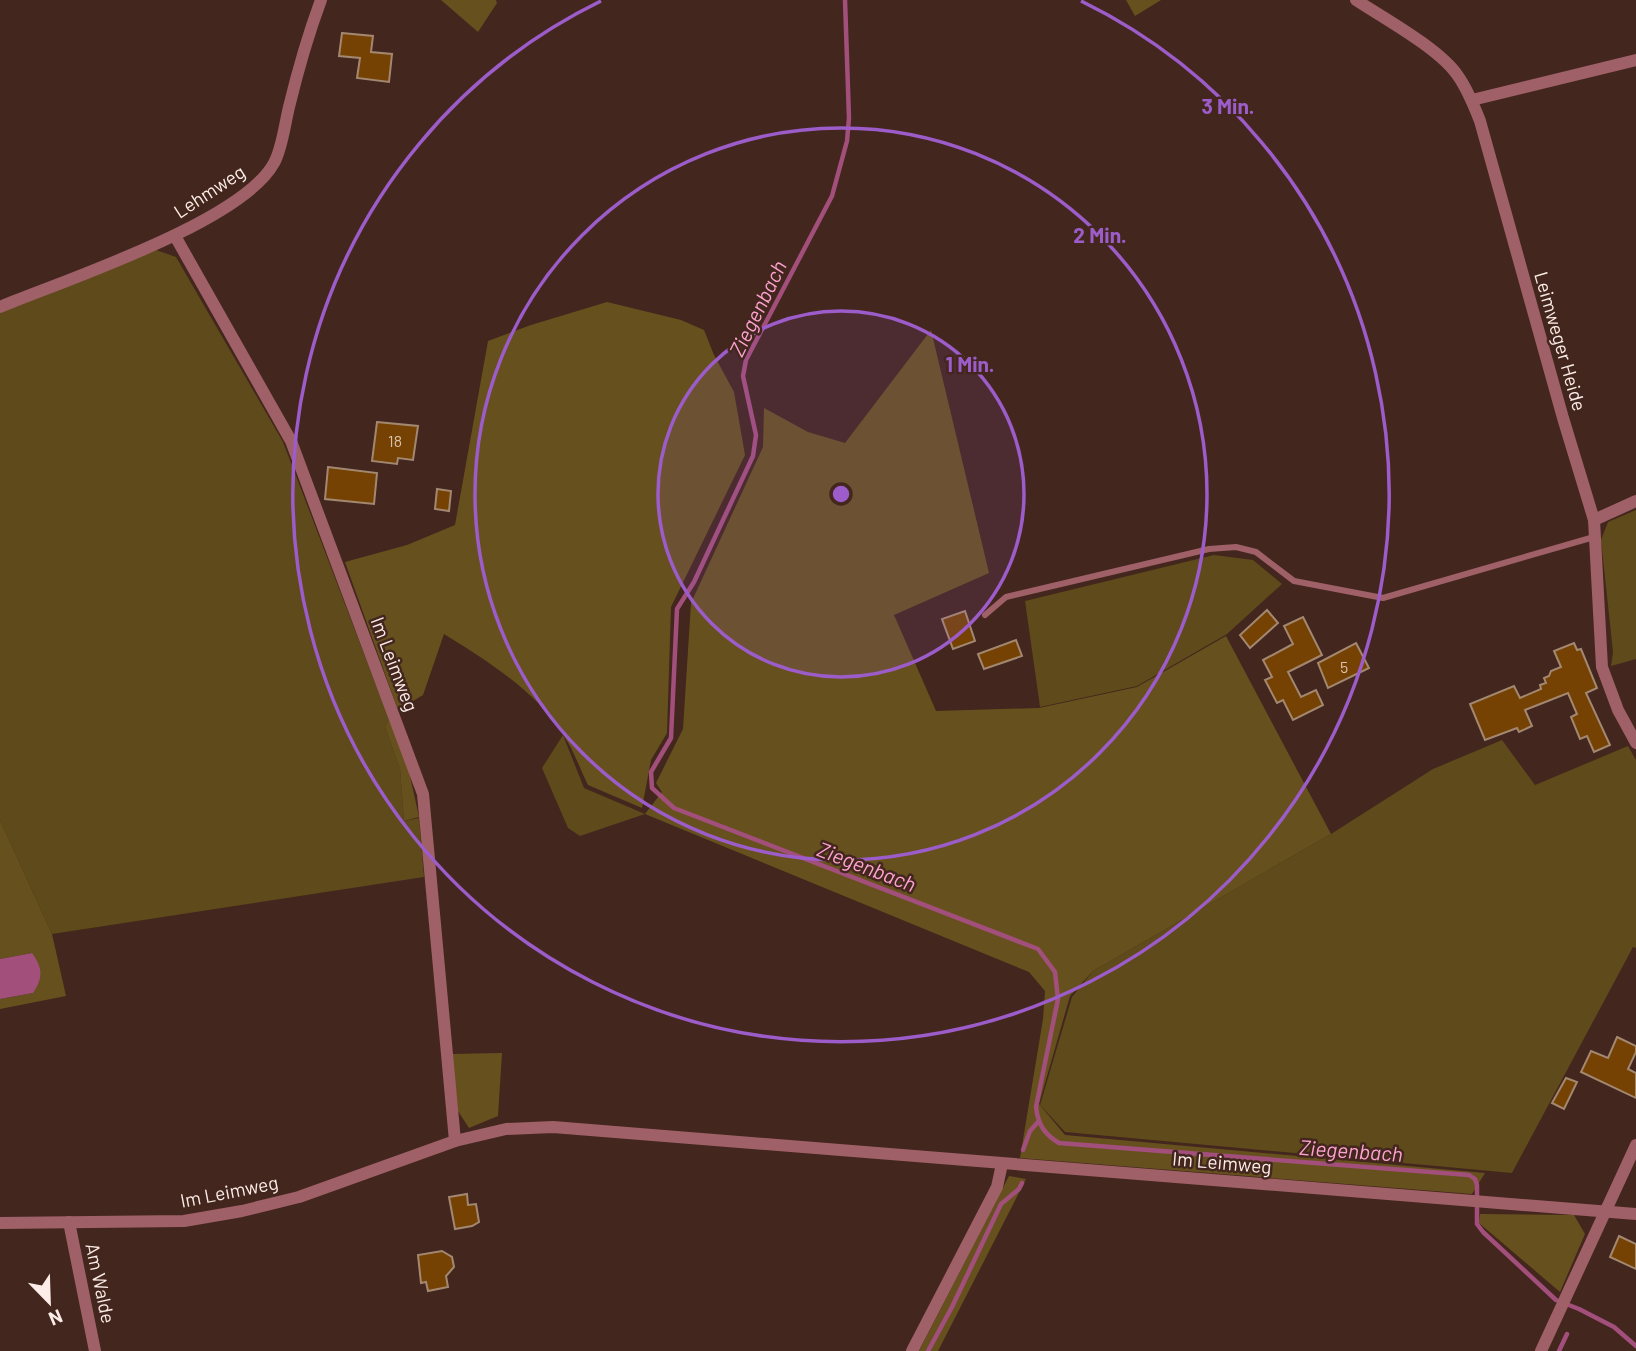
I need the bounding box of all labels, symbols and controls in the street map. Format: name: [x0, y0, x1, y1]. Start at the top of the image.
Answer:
text: 3 Min.: [1202, 93, 1254, 118]
street label: Lehmweg: [169, 159, 249, 223]
text: 2 Min.: [1073, 222, 1127, 247]
water label: Ziegenbach: [723, 256, 791, 360]
street label: Leimweger Heide: [1530, 269, 1592, 413]
text: 1 Min.: [946, 351, 995, 376]
house number: 18: [388, 431, 402, 450]
centre of rings: [829, 482, 853, 506]
street label: Im Leimweg: [366, 613, 424, 715]
house number: 5: [1340, 657, 1348, 676]
water label: Ziegenbach: [814, 836, 920, 896]
water label: Ziegenbach: [1298, 1134, 1404, 1166]
street label: Im Leimweg: [1171, 1146, 1273, 1178]
street label: Im Leimweg: [178, 1170, 280, 1212]
street label: Am Walde: [81, 1241, 121, 1325]
north arrow: [14, 1267, 84, 1337]
text: N: [46, 1305, 66, 1331]

